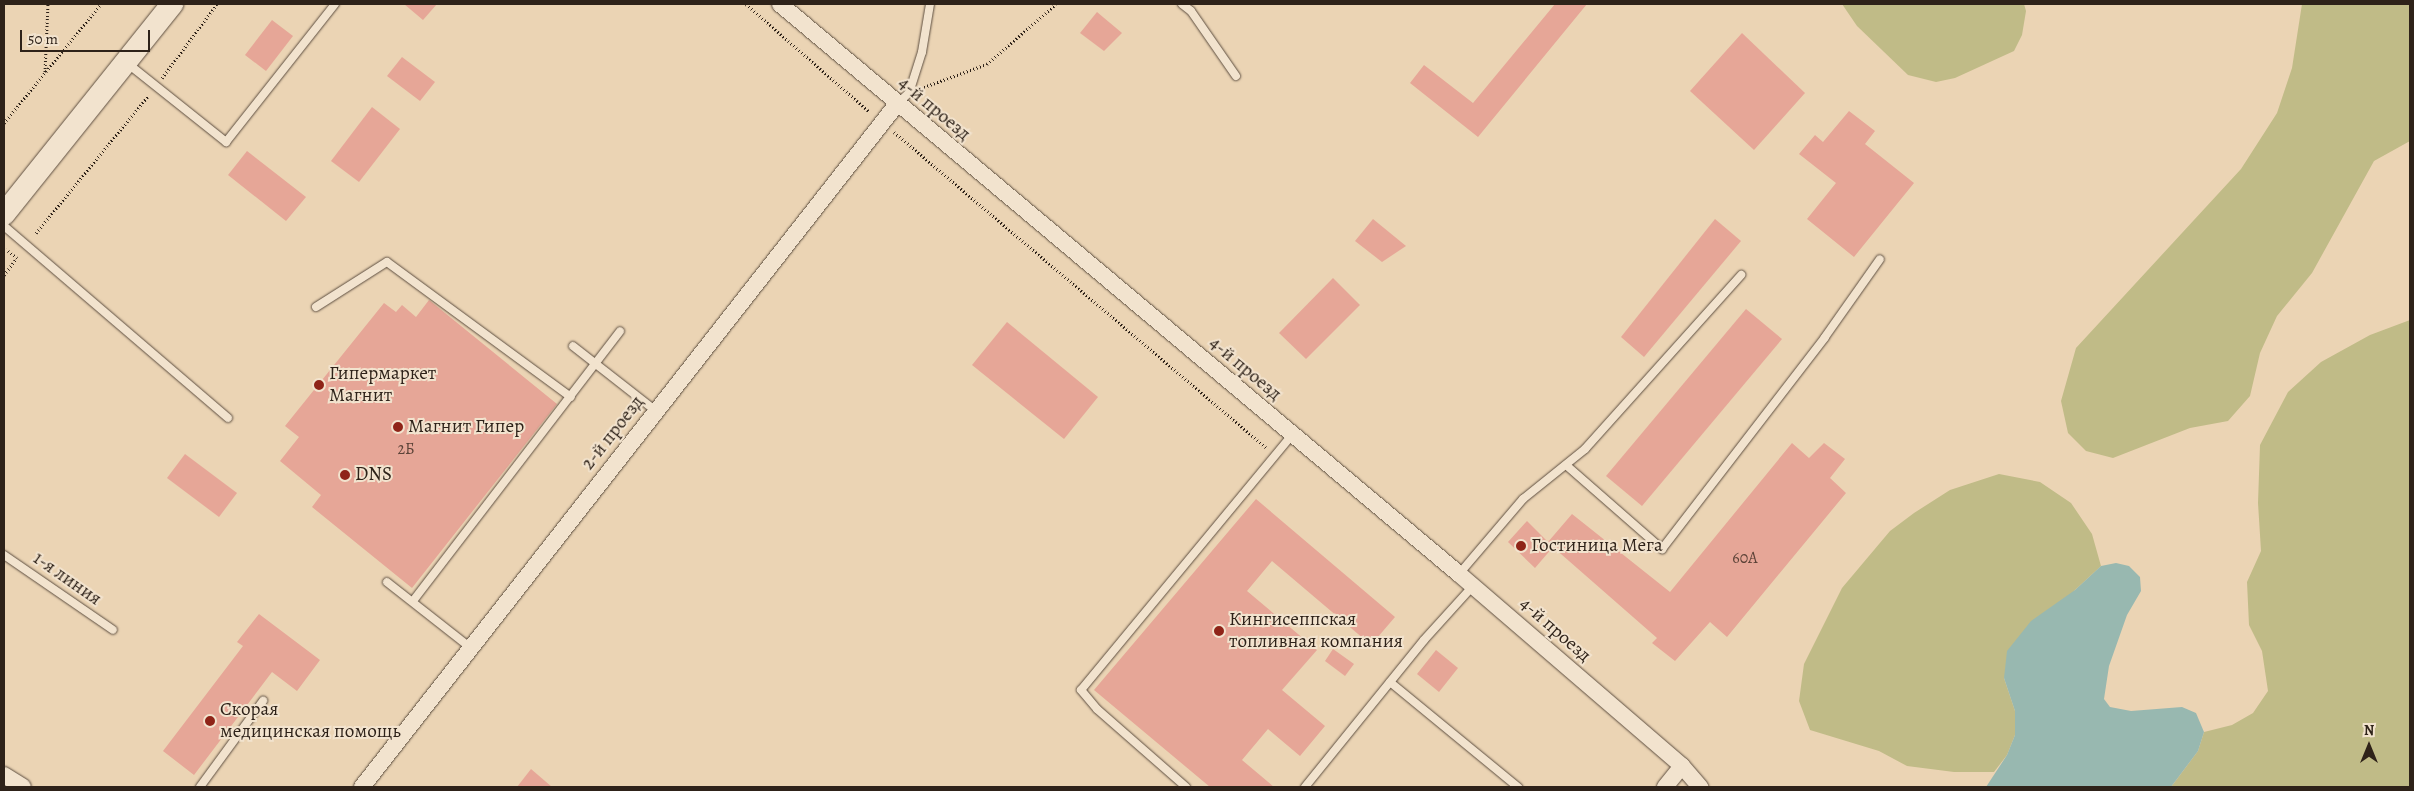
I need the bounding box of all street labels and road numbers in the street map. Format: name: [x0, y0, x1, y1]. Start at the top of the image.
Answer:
street label: 4-й проезд: [893, 72, 975, 146]
street label: 4-й проезд: [1204, 332, 1286, 406]
street label: 2-й проезд: [577, 391, 649, 475]
street label: 1-я линия: [28, 547, 106, 611]
street label: 4-й проезд: [1515, 593, 1595, 667]

